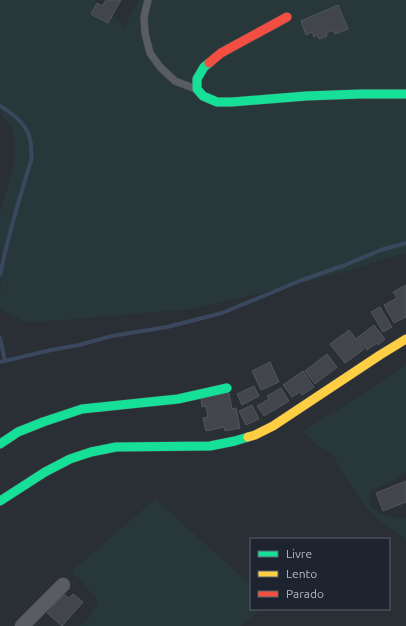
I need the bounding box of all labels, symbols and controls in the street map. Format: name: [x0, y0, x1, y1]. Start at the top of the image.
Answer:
legend: [250, 538, 390, 610]
text: Livre: [286, 547, 312, 560]
text: Lento: [286, 567, 317, 580]
text: Parado: [286, 587, 324, 600]

